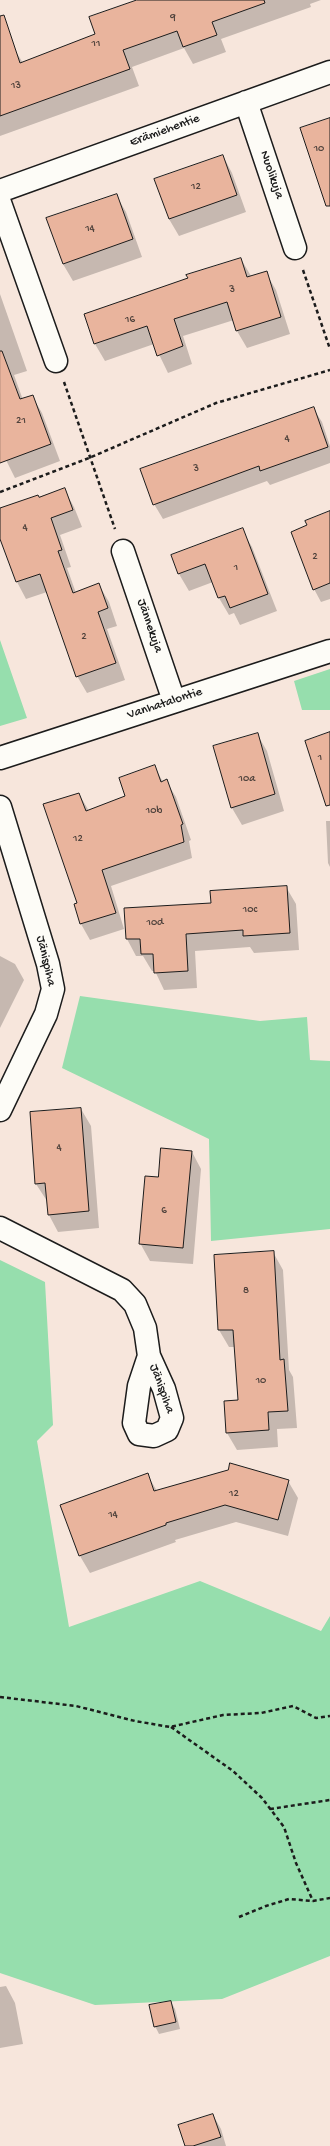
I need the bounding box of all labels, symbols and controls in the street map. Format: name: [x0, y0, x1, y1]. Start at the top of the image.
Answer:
house number: 9: [170, 11, 176, 25]
house number: 11: [92, 37, 100, 51]
house number: 13: [11, 79, 21, 93]
street label: Erämiehentie: [128, 111, 202, 151]
house number: 10: [314, 142, 324, 156]
street label: Nuolikuja: [256, 149, 286, 201]
house number: 12: [191, 180, 201, 194]
house number: 14: [85, 222, 95, 236]
house number: 3: [229, 283, 235, 297]
house number: 16: [125, 313, 135, 327]
house number: 21: [16, 414, 26, 428]
house number: 4: [284, 432, 290, 446]
house number: 3: [193, 462, 199, 476]
house number: 4: [22, 521, 28, 535]
house number: 2: [312, 550, 318, 564]
house number: 1: [234, 561, 238, 575]
street label: Jännekuja: [132, 597, 166, 655]
house number: 2: [81, 630, 87, 644]
street label: Vanhatalontie: [126, 685, 204, 723]
house number: 1: [318, 751, 322, 765]
house number: 10a: [239, 772, 255, 786]
house number: 10b: [146, 804, 162, 818]
house number: 12: [73, 832, 83, 846]
house number: 10c: [243, 903, 257, 917]
house number: 10d: [146, 916, 164, 930]
street label: Jänispiha: [32, 934, 58, 988]
house number: 4: [56, 1141, 62, 1155]
house number: 6: [161, 1204, 167, 1218]
house number: 8: [243, 1284, 249, 1298]
street label: Jänispiha: [145, 1362, 177, 1416]
house number: 10: [256, 1374, 266, 1388]
house number: 12: [229, 1487, 239, 1501]
house number: 14: [108, 1508, 118, 1522]

